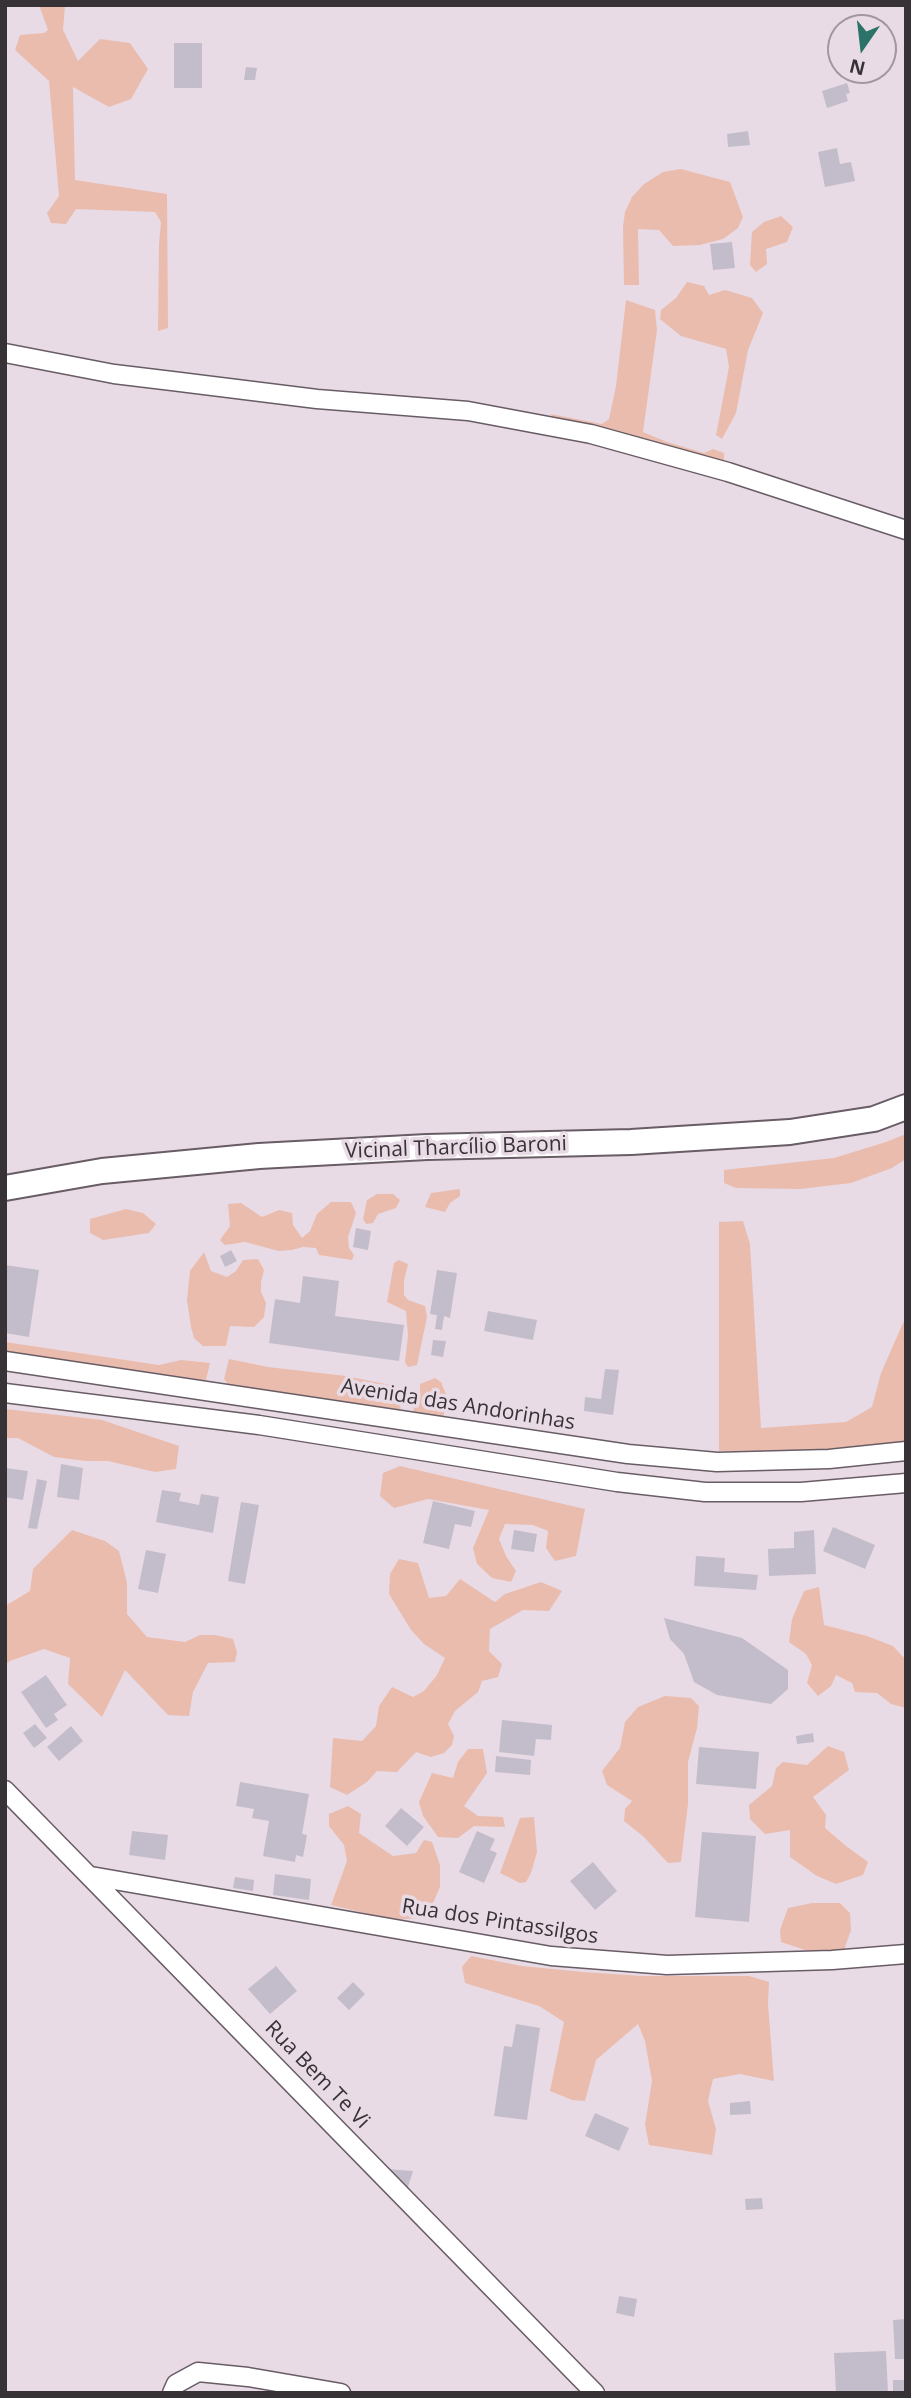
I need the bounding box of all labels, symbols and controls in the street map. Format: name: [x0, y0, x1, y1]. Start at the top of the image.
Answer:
north arrow: [827, 14, 897, 84]
text: N: [847, 53, 868, 82]
street label: Vicinal Tharcílio Baroni: [345, 1132, 567, 1164]
street label: Avenida das Andorinhas: [339, 1374, 577, 1436]
street label: Rua dos Pintassilgos: [400, 1894, 600, 1950]
street label: Rua Bem Te Vi: [259, 2016, 375, 2134]

